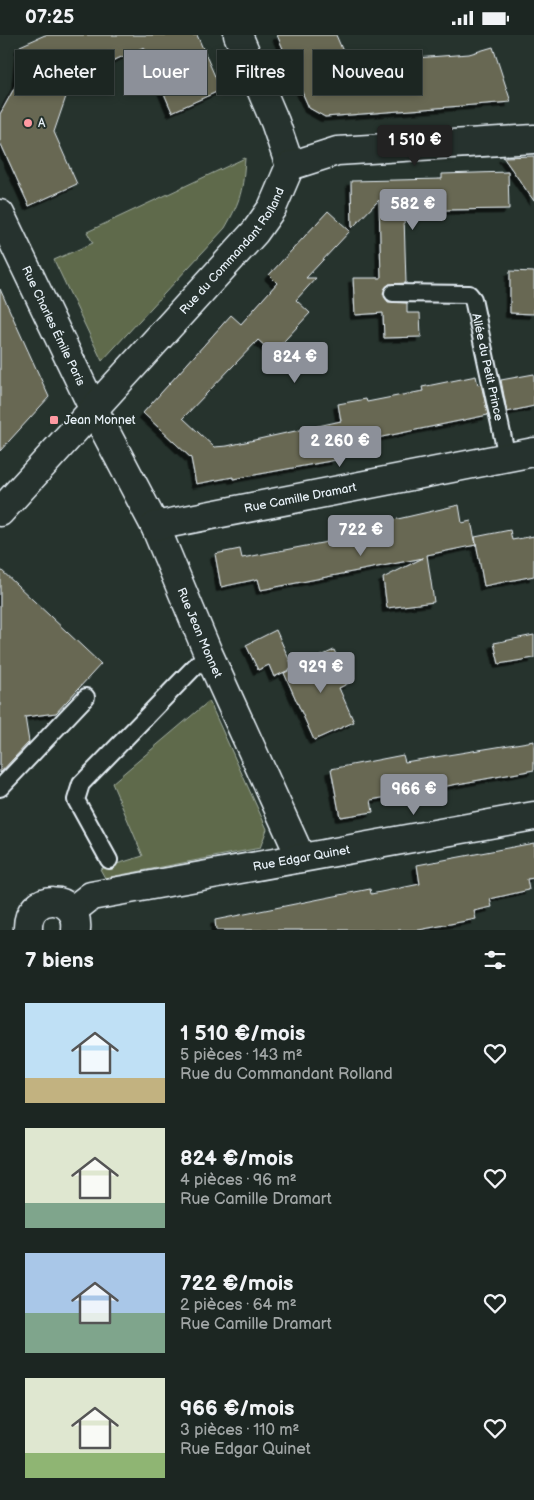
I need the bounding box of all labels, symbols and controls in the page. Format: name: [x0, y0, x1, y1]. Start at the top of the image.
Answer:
text: 07:25: [25, 6, 74, 29]
chip: Acheter: [15, 50, 114, 95]
chip: Louer: [124, 50, 207, 95]
chip: Filtres: [217, 50, 303, 95]
chip: Nouveau: [313, 50, 422, 95]
place label: A: [38, 116, 46, 131]
marker: A: [22, 117, 34, 129]
pin: 1 510 €: [369, 125, 461, 167]
text: 1 510 €: [388, 131, 442, 150]
street label: Rue du Commandant Rolland: [177, 185, 288, 318]
pin: 582 €: [378, 189, 448, 231]
text: 582 €: [391, 195, 435, 214]
street label: Rue Charles Émile Paris: [18, 264, 88, 388]
street label: Allée du Petit Prince: [468, 312, 506, 422]
pin: 824 €: [260, 341, 330, 384]
text: 824 €: [273, 348, 317, 367]
place label: Jean Monnet: [64, 413, 136, 428]
marker: Jean Monnet: [48, 414, 60, 426]
pin: 2 260 €: [294, 425, 386, 468]
text: 2 260 €: [310, 432, 370, 451]
street label: Rue Camille Dramart: [243, 480, 358, 516]
pin: 722 €: [326, 515, 396, 557]
text: 722 €: [339, 521, 383, 540]
street label: Rue Jean Monnet: [174, 585, 225, 680]
pin: 929 €: [286, 651, 356, 694]
text: 929 €: [299, 658, 343, 677]
pin: 966 €: [379, 773, 449, 816]
text: 966 €: [391, 780, 437, 799]
street label: Rue Edgar Quinet: [252, 842, 351, 875]
icon: filters: [481, 946, 509, 974]
text: 7 biens: [25, 948, 94, 973]
text: 1 510 €/mois: [180, 1021, 305, 1046]
icon: home: [65, 1023, 125, 1083]
icon: heart: [481, 1039, 509, 1067]
text: 5 pièces · 143 m²: [180, 1046, 303, 1065]
text: Rue du Commandant Rolland: [180, 1065, 393, 1084]
text: 824 €/mois: [180, 1146, 293, 1171]
icon: home: [65, 1148, 125, 1208]
icon: heart: [481, 1164, 509, 1192]
text: 4 pièces · 96 m²: [180, 1171, 297, 1190]
text: Rue Camille Dramart: [180, 1190, 332, 1209]
text: 722 €/mois: [180, 1271, 293, 1296]
icon: home: [65, 1273, 125, 1333]
icon: heart: [481, 1289, 509, 1317]
text: 2 pièces · 64 m²: [180, 1296, 297, 1315]
text: Rue Camille Dramart: [180, 1315, 332, 1334]
text: 966 €/mois: [180, 1396, 294, 1421]
icon: home: [65, 1398, 125, 1458]
icon: heart: [481, 1414, 509, 1442]
text: 3 pièces · 110 m²: [180, 1421, 299, 1440]
text: Rue Edgar Quinet: [180, 1440, 311, 1459]

